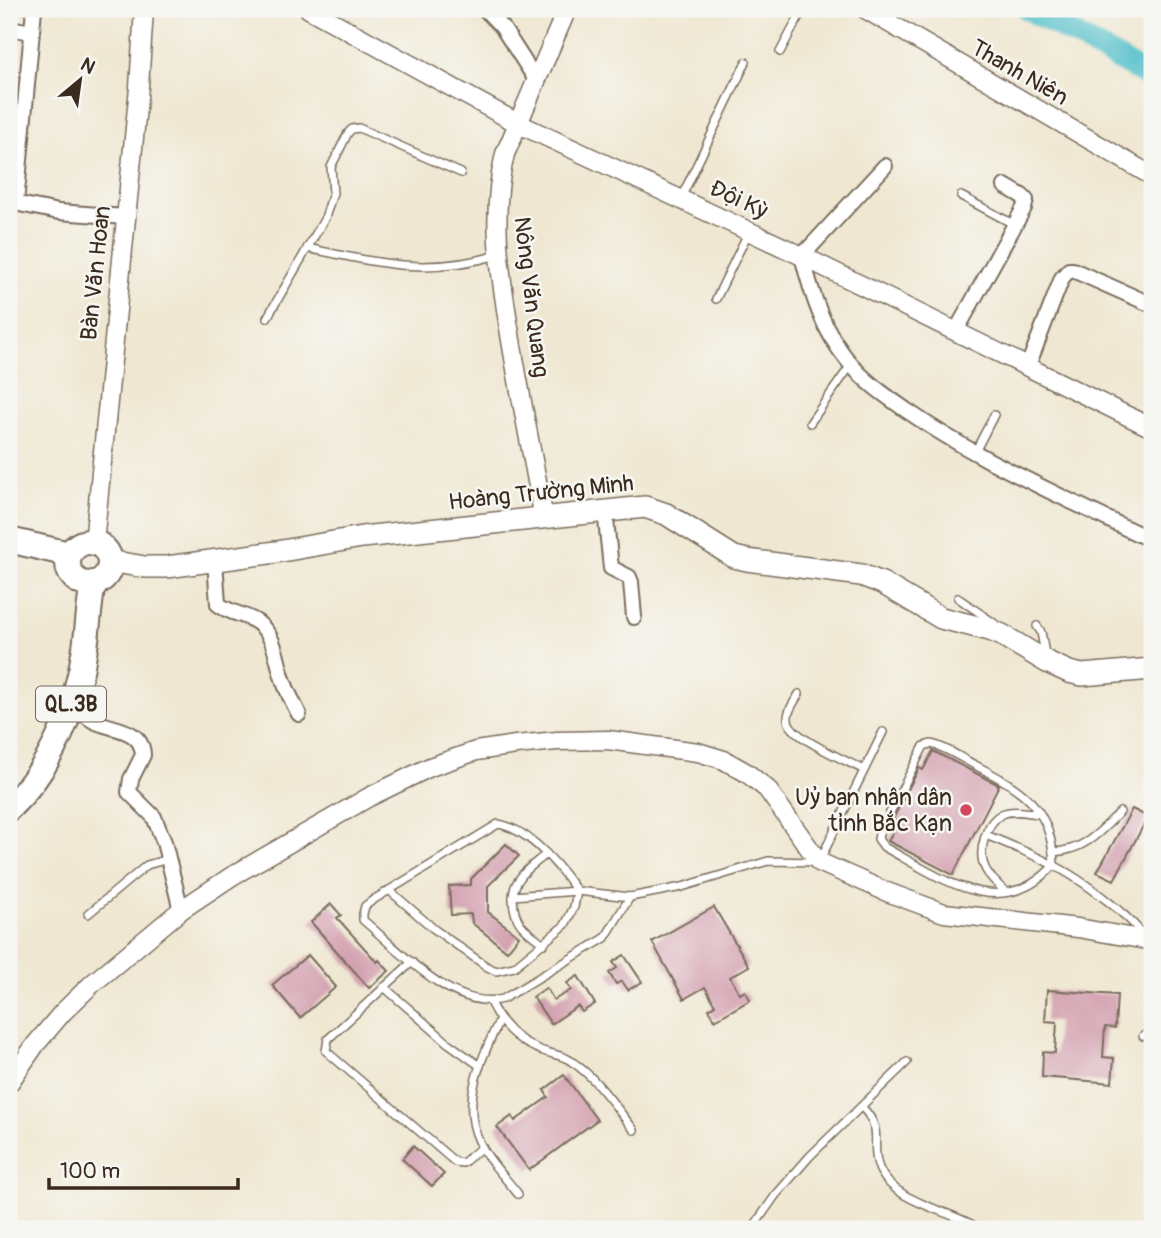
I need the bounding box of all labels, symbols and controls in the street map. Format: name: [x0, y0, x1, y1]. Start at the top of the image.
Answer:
street label: Thanh Niên: [966, 33, 1073, 112]
north arrow: [46, 46, 116, 116]
text: N: [76, 52, 99, 80]
street label: Đội Kỳ: [705, 173, 773, 226]
street label: Bàn Văn Hoan: [74, 204, 117, 342]
street label: Nông Văn Quang: [507, 215, 556, 379]
street label: Hoàng Trường Minh: [447, 468, 635, 517]
road number: QL.3B: [36, 686, 106, 722]
place label: Uỷ ban nhân dân tỉnh Bắc Kạn: [795, 783, 952, 838]
marker: Uỷ ban nhân dân tỉnh Bắc Kạn: [958, 802, 974, 818]
scale bar: [49, 1147, 238, 1191]
text: 100 m: [60, 1158, 120, 1185]

